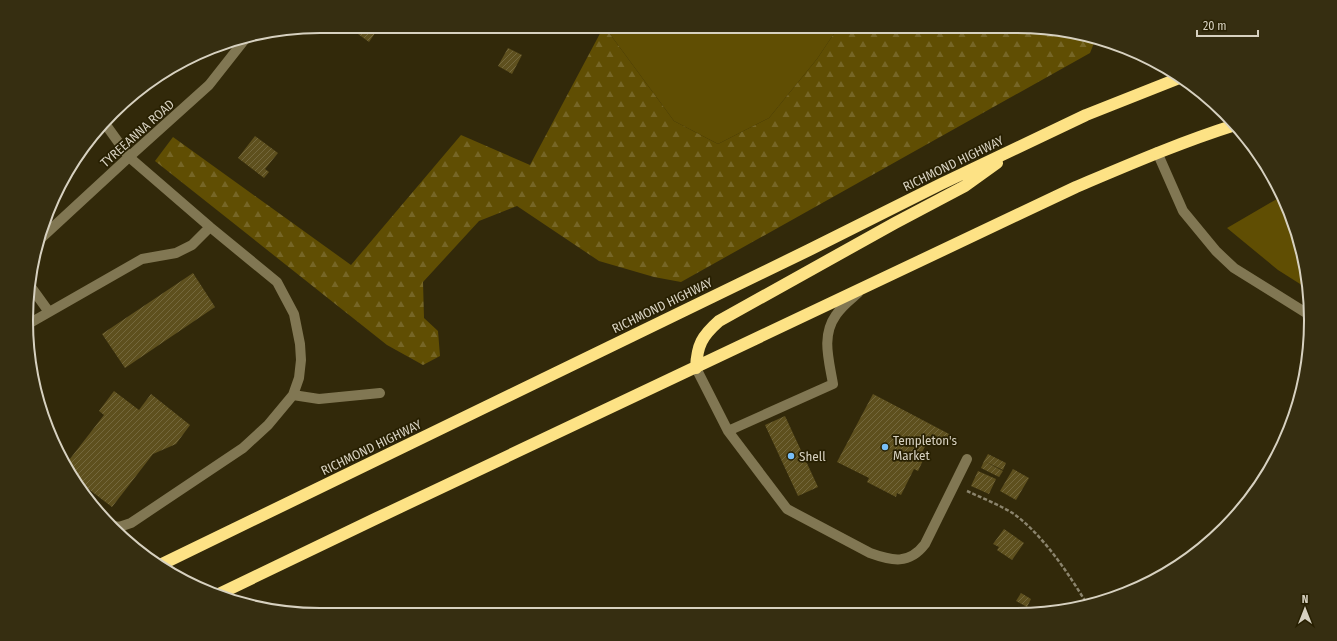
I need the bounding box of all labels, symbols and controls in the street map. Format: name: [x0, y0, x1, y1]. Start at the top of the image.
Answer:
scale bar: [1197, 12, 1258, 38]
text: 20 m: [1203, 19, 1227, 33]
street label: TYREEANNA ROAD: [98, 96, 177, 170]
street label: RICHMOND HIGHWAY: [901, 132, 1006, 194]
street label: RICHMOND HIGHWAY: [610, 274, 715, 336]
street label: RICHMOND HIGHWAY: [319, 416, 424, 478]
place label: Templeton's Market: [893, 433, 958, 463]
marker: Templeton's Market: [880, 442, 890, 452]
place label: Shell: [799, 449, 826, 464]
marker: Shell: [786, 451, 796, 461]
north arrow: [1285, 589, 1325, 629]
text: N: [1302, 593, 1308, 606]

